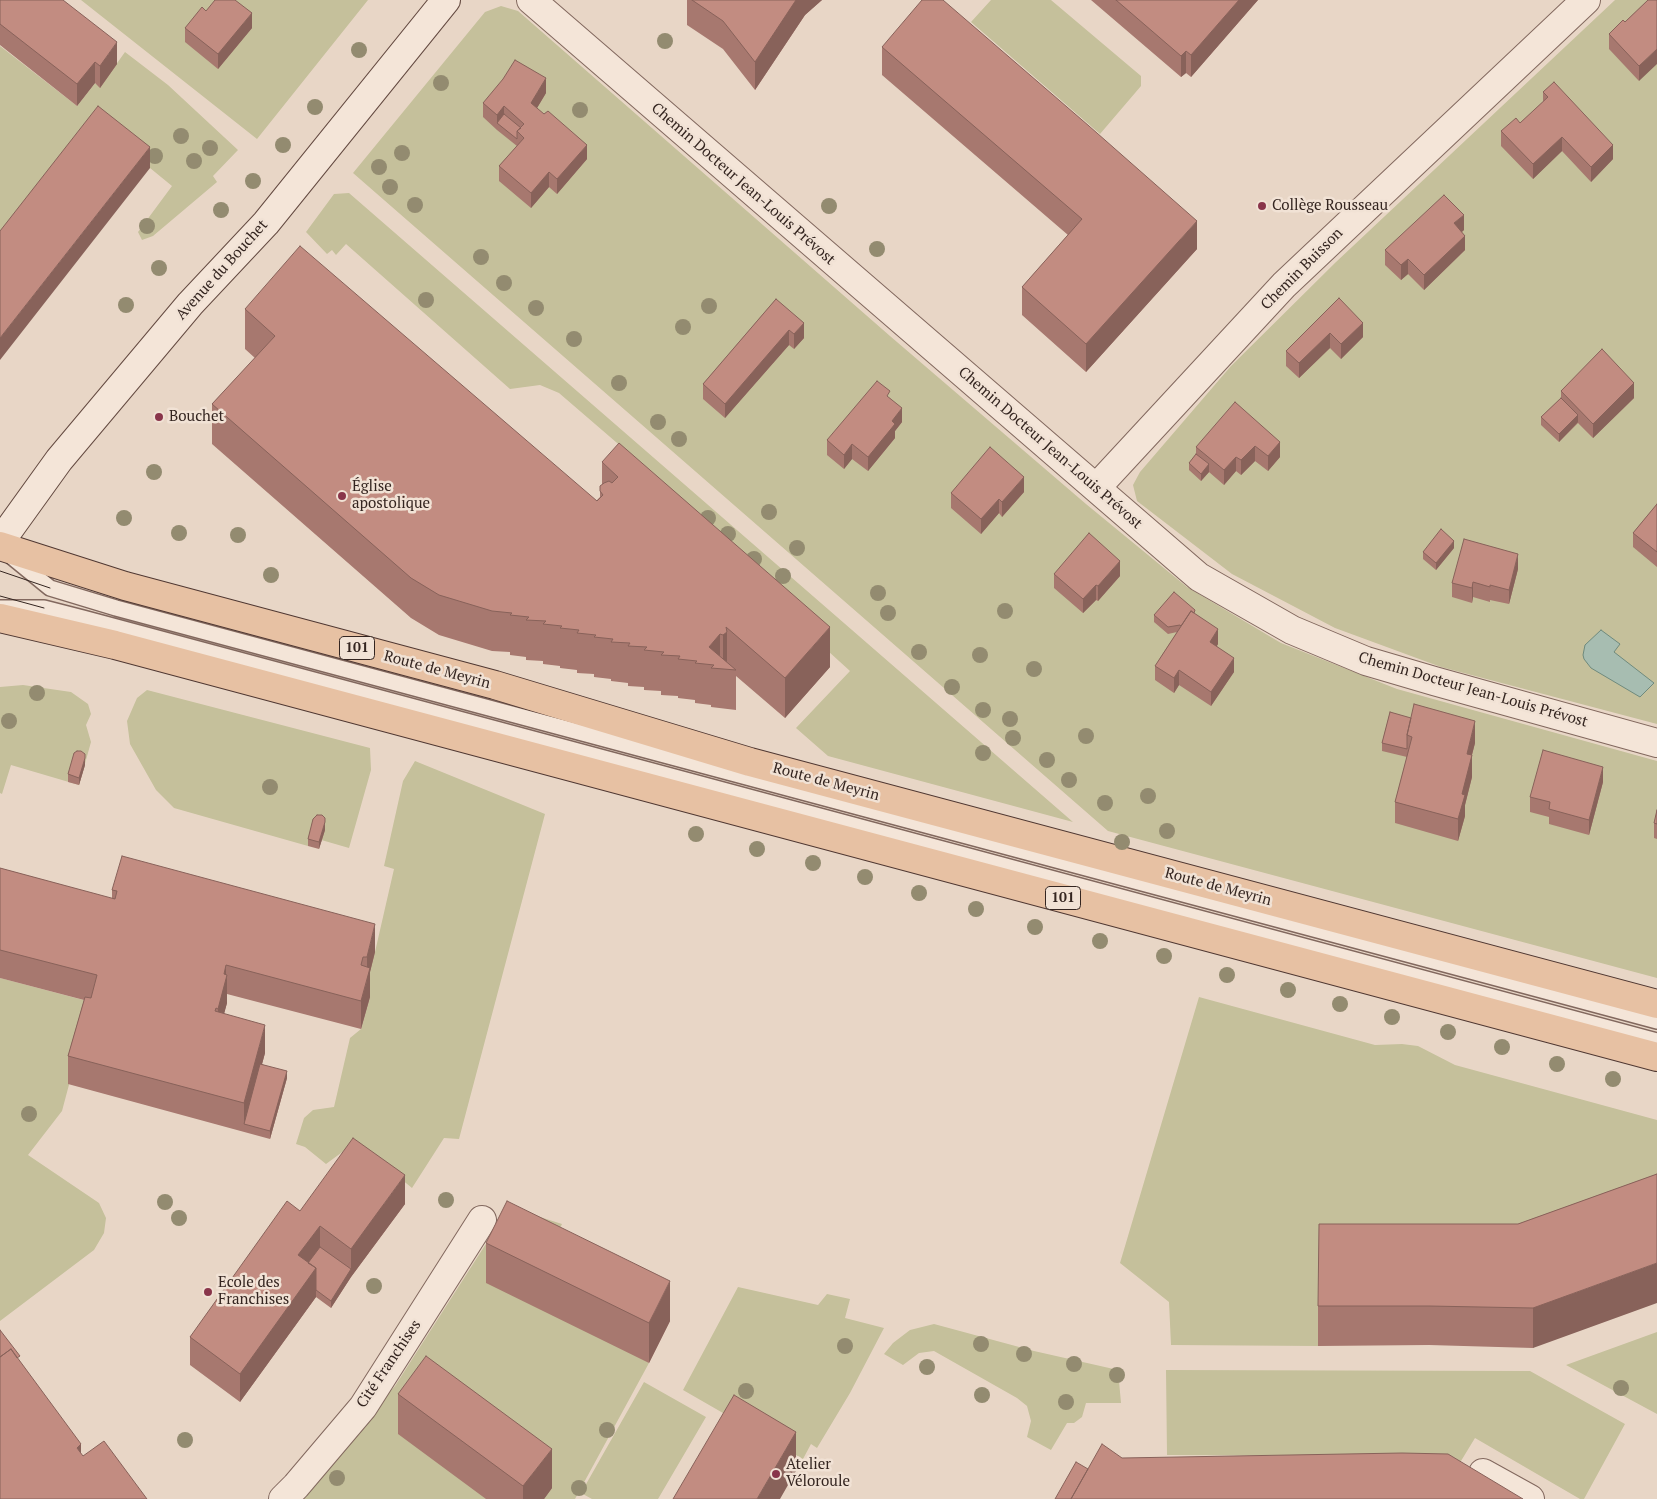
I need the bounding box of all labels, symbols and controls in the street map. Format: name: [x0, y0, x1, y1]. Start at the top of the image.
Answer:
street label: Chemin Docteur Jean-Louis Prévost: [647, 99, 839, 269]
place label: Collège Rousseau: [1272, 197, 1388, 215]
marker: Collège Rousseau: [1256, 200, 1268, 212]
street label: Avenue du Bouchet: [172, 216, 272, 324]
street label: Chemin Buisson: [1257, 224, 1347, 314]
street label: Chemin Docteur Jean-Louis Prévost: [954, 363, 1146, 533]
place label: Bouchet: [169, 408, 224, 426]
marker: Bouchet: [153, 411, 165, 423]
place label: Église apostolique: [352, 478, 430, 513]
marker: Église apostolique: [336, 490, 348, 502]
road number: 101: [340, 636, 374, 660]
street label: Route de Meyrin: [382, 647, 492, 693]
street label: Chemin Docteur Jean-Louis Prévost: [1356, 649, 1590, 731]
street label: Route de Meyrin: [771, 759, 881, 805]
street label: Route de Meyrin: [1163, 864, 1273, 910]
road number: 101: [1046, 886, 1080, 910]
place label: Ecole des Franchises: [218, 1274, 289, 1309]
marker: Ecole des Franchises: [202, 1286, 214, 1298]
street label: Cité Franchises: [353, 1317, 425, 1411]
place label: Atelier Véloroule: [786, 1456, 850, 1491]
marker: Atelier Véloroule: [770, 1468, 782, 1480]

